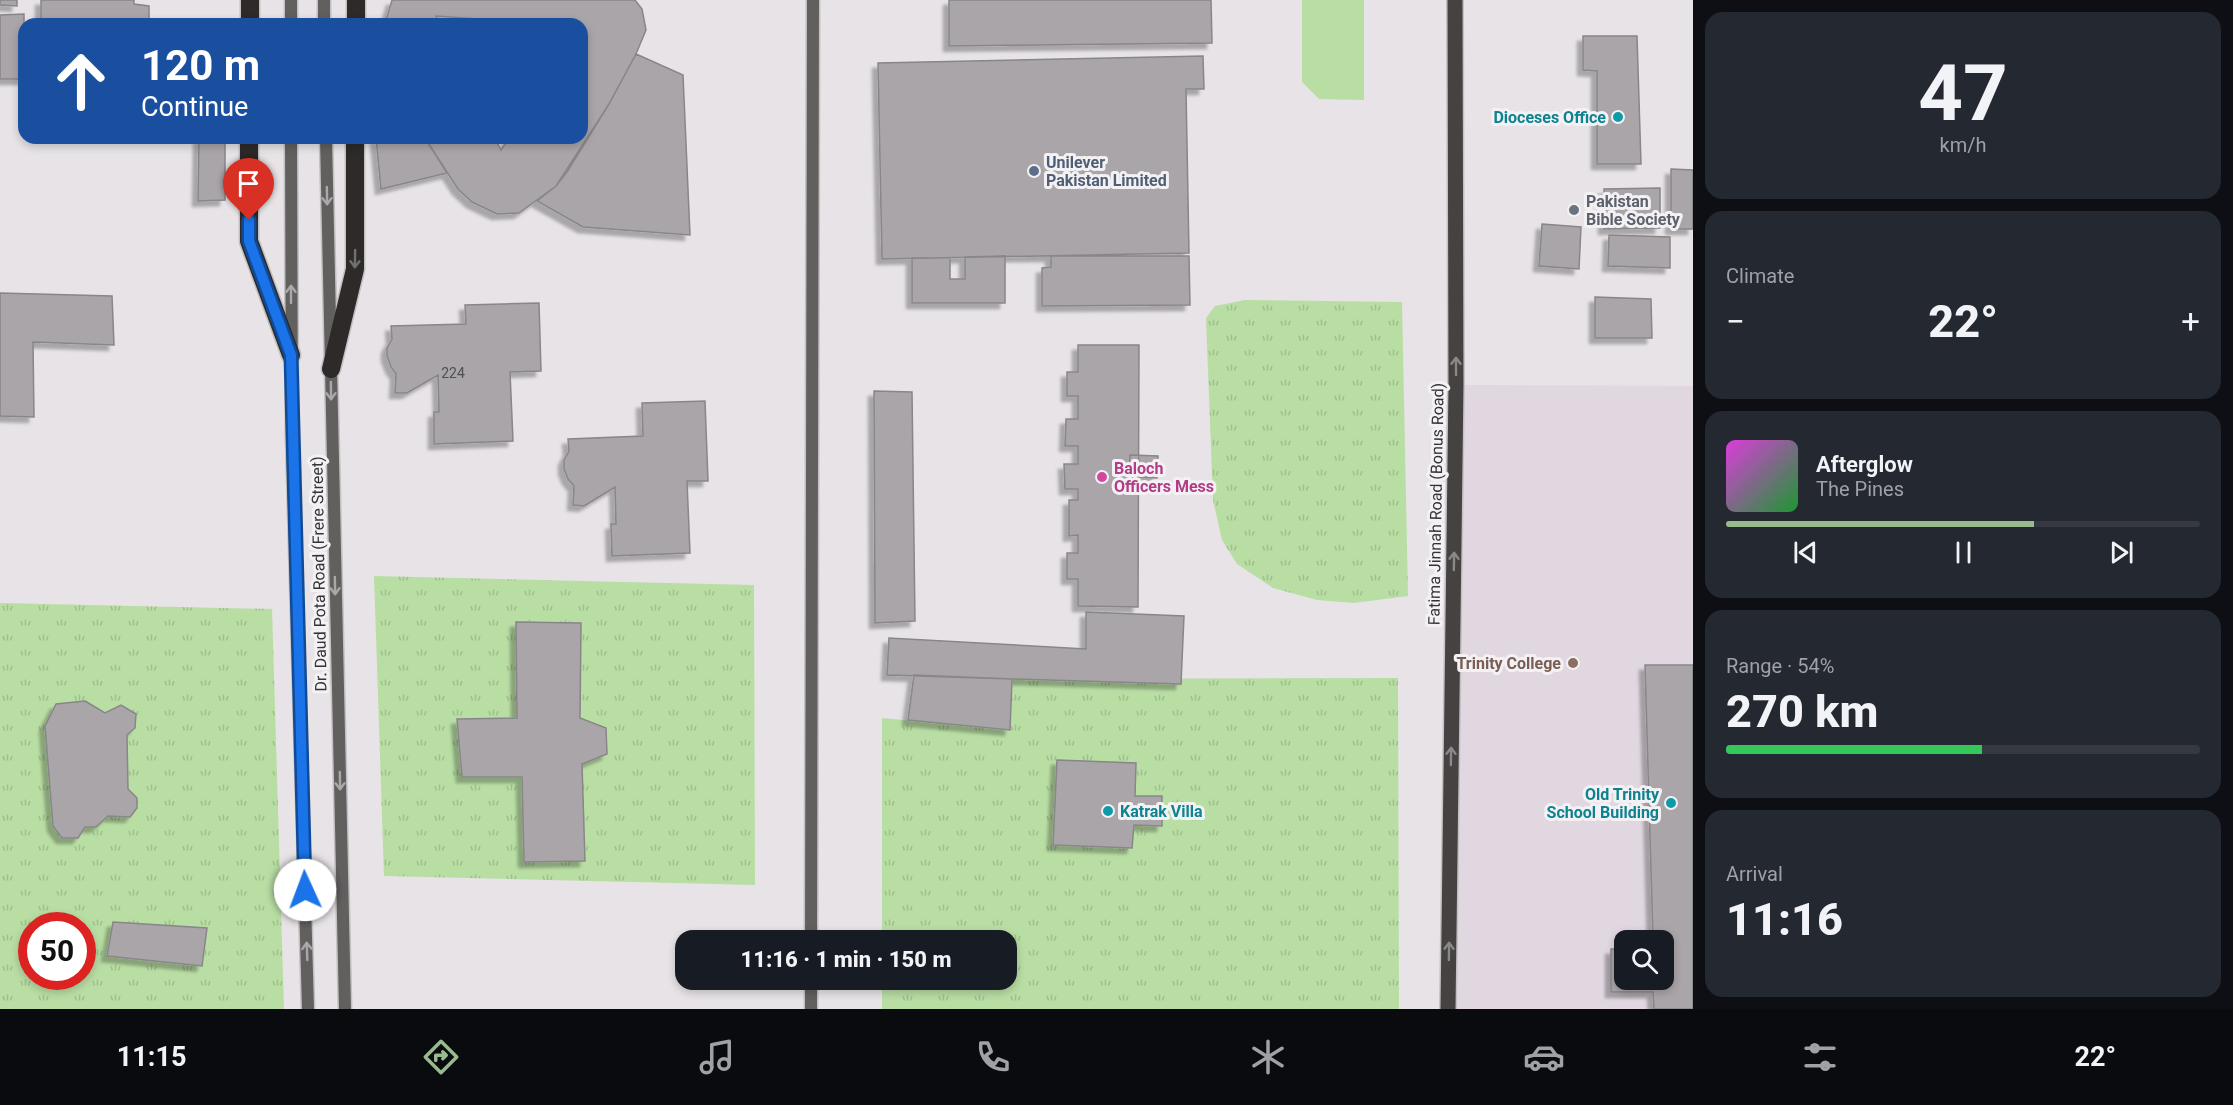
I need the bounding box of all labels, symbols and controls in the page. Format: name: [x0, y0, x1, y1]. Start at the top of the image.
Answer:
text: 120 m: [141, 41, 260, 90]
icon: ahead: [42, 42, 120, 120]
text: 47: [1918, 48, 2008, 139]
text: Continue: [141, 91, 248, 123]
place label: Dioceses Office: [1493, 108, 1606, 127]
marker: Dioceses Office: [1611, 110, 1625, 124]
text: km/h: [1940, 133, 1986, 157]
place label: Unilever Pakistan Limited: [1046, 153, 1167, 190]
pin: [223, 158, 274, 220]
marker: Unilever Pakistan Limited: [1027, 164, 1041, 178]
icon: arrive: [232, 167, 265, 200]
one-way arrow: [322, 186, 333, 206]
place label: Pakistan Bible Society: [1586, 192, 1681, 229]
marker: Pakistan Bible Society: [1567, 203, 1581, 217]
one-way arrow: [349, 249, 361, 269]
text: Climate: [1726, 264, 1794, 288]
one-way arrow: [285, 284, 297, 304]
text: 22°: [1928, 295, 1998, 348]
text: −: [1726, 302, 1745, 341]
text: +: [2181, 302, 2200, 341]
one-way arrow: [1450, 356, 1462, 376]
house number: 224: [441, 365, 465, 381]
one-way arrow: [325, 381, 337, 401]
street label: Fatima Jinnah Road (Bonus Road): [1424, 383, 1448, 625]
text: Afterglow: [1816, 452, 1913, 477]
street label: Dr. Daud Pota Road (Frere Street): [307, 456, 331, 692]
place label: Baloch Officers Mess: [1114, 459, 1214, 496]
marker: Baloch Officers Mess: [1095, 470, 1109, 484]
text: The Pines: [1816, 477, 1904, 501]
icon: previous: [1789, 536, 1822, 569]
icon: pause: [1947, 536, 1980, 569]
icon: next: [2105, 536, 2138, 569]
one-way arrow: [1448, 551, 1459, 571]
one-way arrow: [330, 576, 341, 596]
place label: Trinity College: [1456, 654, 1561, 673]
text: Range · 54%: [1726, 654, 1834, 678]
marker: Trinity College: [1566, 656, 1580, 670]
text: 270 km: [1726, 685, 1878, 738]
one-way arrow: [1445, 746, 1457, 766]
one-way arrow: [334, 771, 345, 791]
place label: Old Trinity School Building: [1547, 785, 1660, 822]
marker: Old Trinity School Building: [1664, 796, 1678, 810]
place label: Katrak Villa: [1120, 802, 1203, 821]
marker: Katrak Villa: [1101, 804, 1115, 818]
position arrow: [273, 858, 337, 922]
text: Arrival: [1726, 862, 1783, 886]
text: 11:16: [1726, 893, 1843, 946]
speed limit sign: 50: [18, 912, 96, 990]
map controls: [1614, 930, 1674, 990]
button: search: [1614, 930, 1674, 990]
one-way arrow: [301, 941, 312, 961]
one-way arrow: [1443, 941, 1455, 961]
text: 11:16 · 1 min · 150 m: [741, 947, 951, 972]
icon: directions: [420, 1036, 462, 1078]
icon: music: [696, 1036, 738, 1078]
icon: phone: [972, 1036, 1014, 1078]
icon: climate: [1247, 1036, 1289, 1078]
icon: car: [1523, 1036, 1565, 1078]
icon: filters: [1799, 1036, 1841, 1078]
text: 11:15: [117, 1041, 186, 1073]
text: 22°: [2075, 1041, 2116, 1073]

